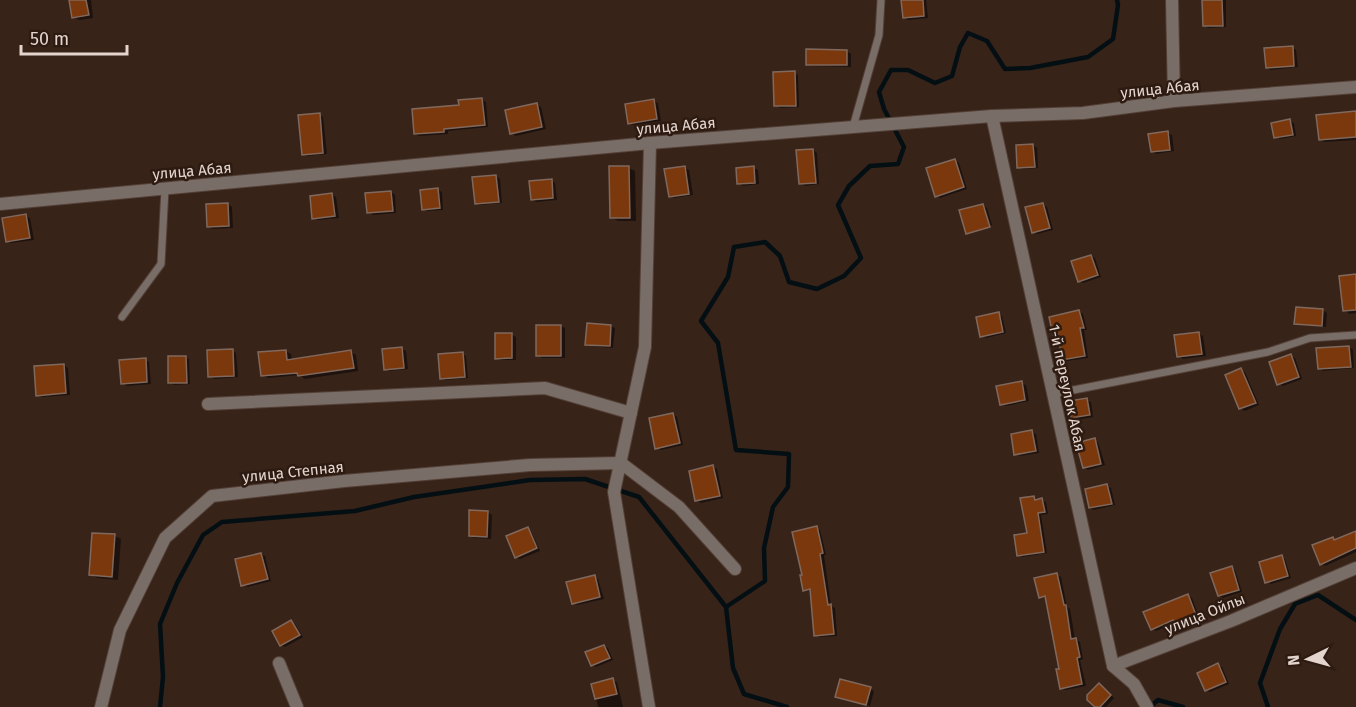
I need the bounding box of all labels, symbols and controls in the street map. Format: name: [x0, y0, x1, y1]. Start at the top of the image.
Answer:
scale bar: [21, 18, 128, 56]
text: 50 m: [30, 28, 69, 50]
street label: улица Абая: [1120, 76, 1200, 102]
street label: улица Абая: [636, 114, 716, 138]
street label: улица Абая: [152, 159, 232, 183]
street label: 1-й переулок Абая: [1045, 323, 1089, 453]
street label: улица Степная: [241, 458, 345, 486]
street label: улица Ойлы: [1162, 590, 1248, 638]
north arrow: [1278, 629, 1338, 689]
text: N: [1284, 654, 1303, 666]

